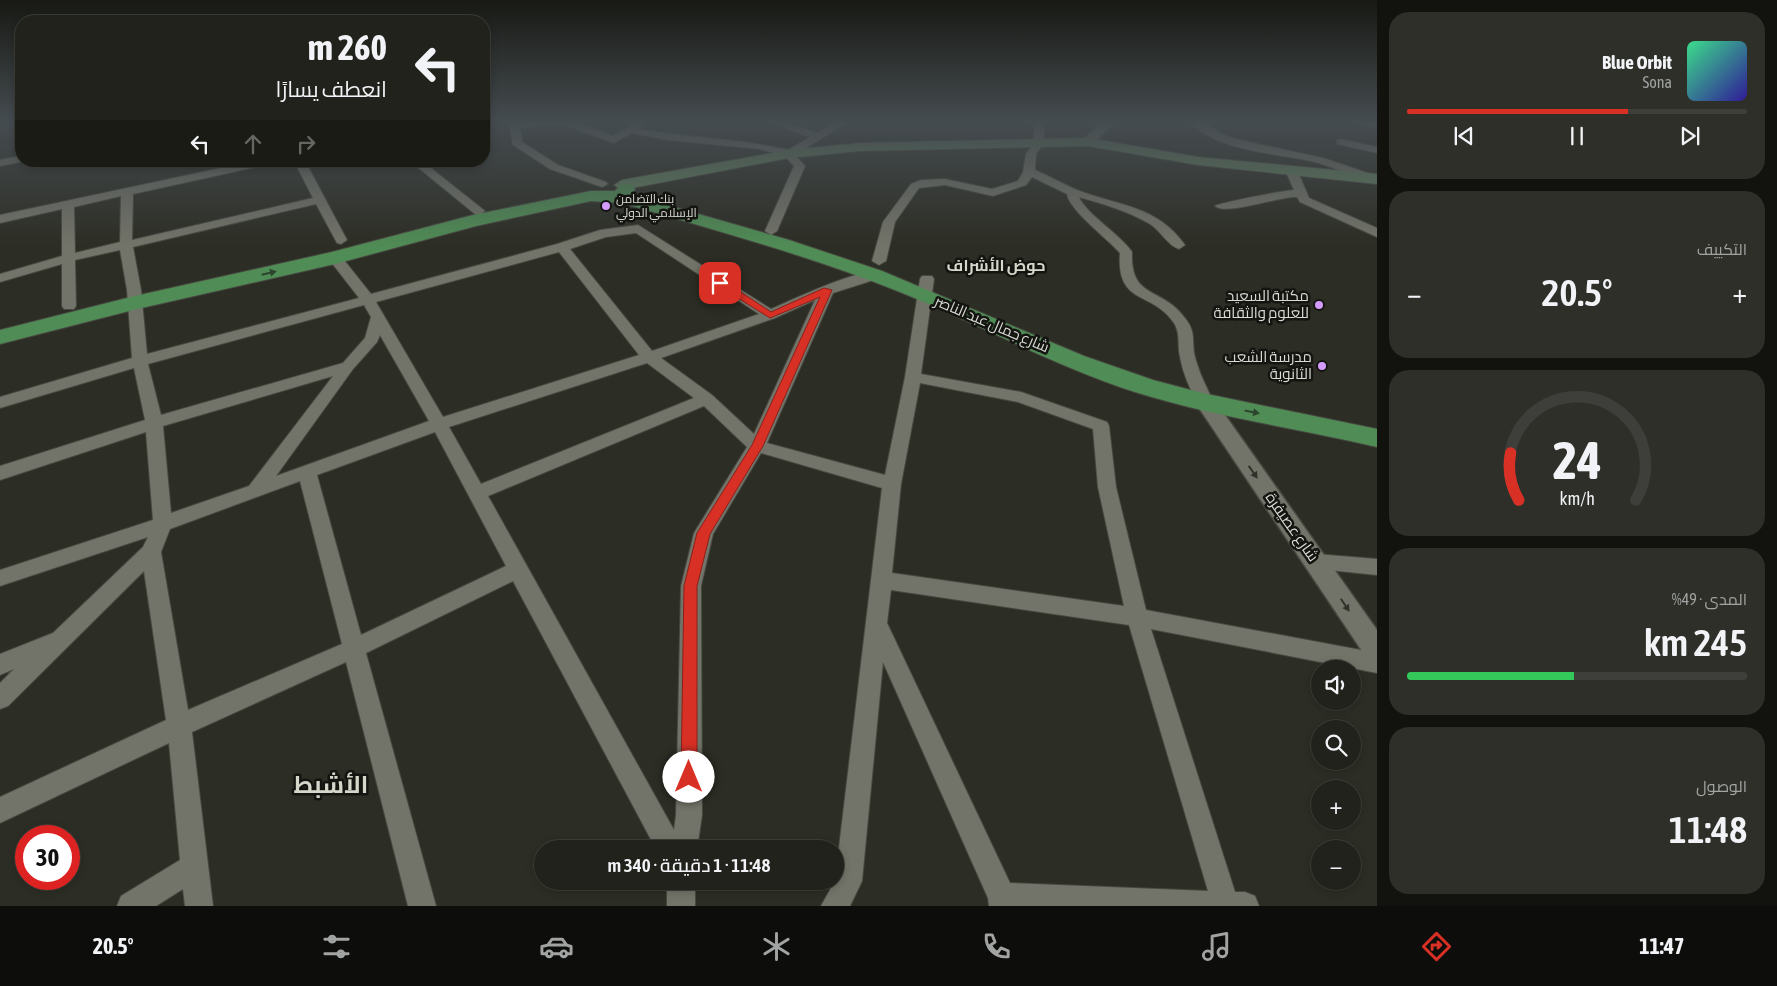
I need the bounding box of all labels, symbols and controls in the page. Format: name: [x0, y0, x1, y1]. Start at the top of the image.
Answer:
text: 260 m: [308, 27, 387, 67]
icon: left: [405, 35, 470, 100]
text: Blue Orbit: [1602, 51, 1672, 73]
text: Sona: [1643, 73, 1672, 91]
text: انعطف يسارًا: [276, 76, 387, 102]
icon: previous: [1450, 122, 1478, 150]
icon: pause: [1563, 122, 1591, 150]
icon: next: [1676, 122, 1704, 150]
icon: left: [186, 130, 214, 158]
icon: ahead: [239, 130, 267, 158]
icon: right: [292, 130, 320, 158]
place label: بنك التضامن الإسلامي الدولي: [616, 192, 697, 223]
marker: بنك التضامن الإسلامي الدولي: [600, 200, 612, 212]
text: التكييف: [1697, 240, 1747, 258]
district label: حوض الأشراف: [947, 256, 1045, 275]
pin: [699, 262, 741, 304]
one-way arrow: [261, 269, 276, 277]
icon: arrive: [706, 269, 734, 297]
text: 20.5°: [1542, 271, 1612, 314]
text: −: [1407, 277, 1422, 309]
text: +: [1732, 277, 1747, 309]
place label: مكتبة السعيد للعلوم والثقافة: [1213, 287, 1309, 323]
street label: شارع جمال عبد الناصر: [930, 291, 1052, 358]
marker: مكتبة السعيد للعلوم والثقافة: [1313, 299, 1325, 311]
place label: مدرسة الشعب الثانوية: [1224, 348, 1312, 383]
marker: مدرسة الشعب الثانوية: [1316, 360, 1328, 372]
one-way arrow: [1244, 408, 1260, 416]
text: 24: [1553, 430, 1601, 490]
one-way arrow: [1248, 465, 1258, 478]
text: km/h: [1559, 488, 1595, 509]
street label: شارع عصيفرة: [1260, 489, 1322, 566]
text: المدى · 49%: [1672, 590, 1747, 608]
one-way arrow: [1340, 599, 1350, 612]
text: 245 km: [1644, 621, 1747, 664]
map controls: [1311, 660, 1361, 890]
button: sound: [1311, 660, 1361, 710]
button: search: [1311, 720, 1361, 770]
position arrow: [662, 750, 714, 802]
district label: الأشبط: [294, 771, 368, 798]
text: الوصول: [1696, 777, 1747, 795]
button: +: [1311, 780, 1361, 830]
text: 11:48: [1669, 808, 1747, 851]
speed limit sign: 30: [15, 825, 80, 890]
button: −: [1311, 840, 1361, 890]
text: 11:48 · 1 دقيقة · 340 m: [608, 854, 770, 876]
icon: filters: [319, 929, 354, 964]
icon: car: [539, 929, 574, 964]
icon: climate: [759, 929, 794, 964]
icon: phone: [979, 929, 1014, 964]
icon: music: [1199, 929, 1234, 964]
icon: directions: [1419, 929, 1454, 964]
text: 20.5°: [93, 933, 134, 959]
text: 11:47: [1639, 933, 1684, 959]

